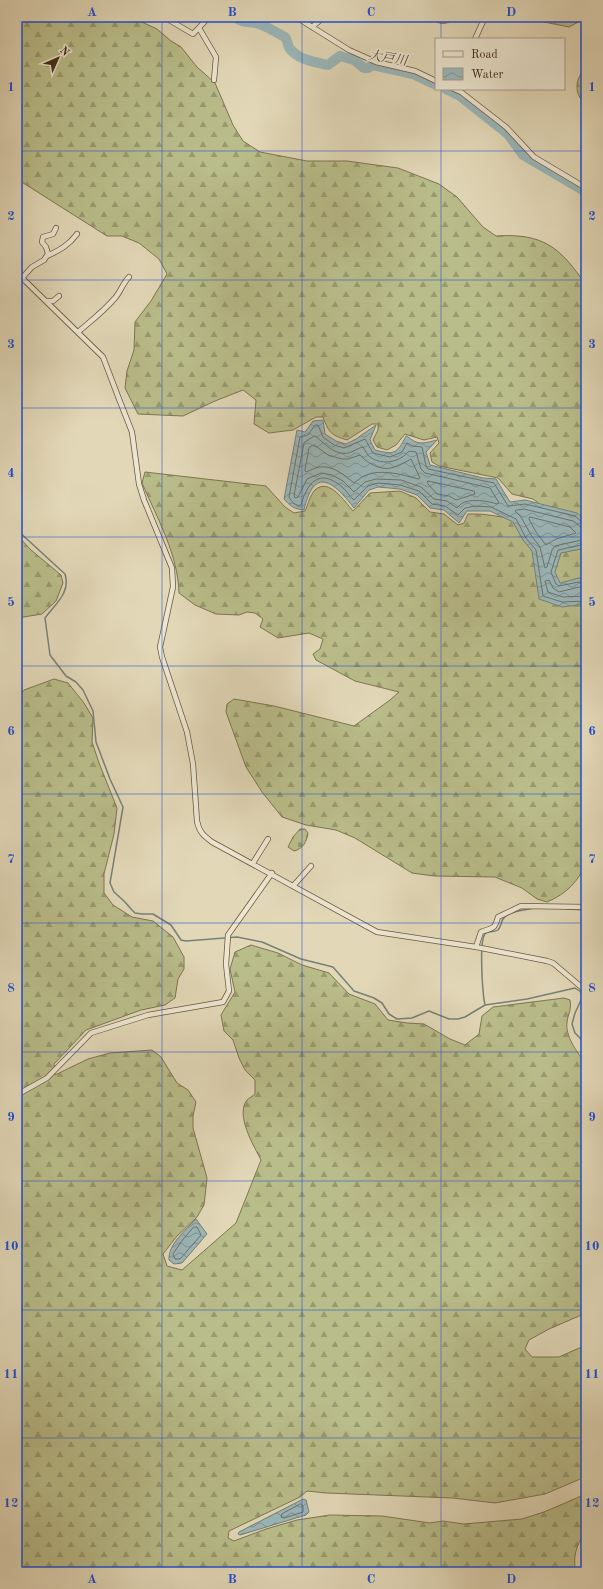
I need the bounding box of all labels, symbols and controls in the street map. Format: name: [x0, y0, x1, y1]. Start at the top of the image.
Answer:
text: A: [87, 6, 97, 19]
text: B: [227, 6, 237, 19]
text: C: [367, 6, 375, 19]
text: D: [506, 6, 516, 19]
north arrow: [38, 38, 78, 78]
legend: [435, 38, 565, 90]
text: N: [57, 45, 71, 59]
water label: 大戸川: [367, 48, 410, 68]
text: Road: [471, 49, 498, 61]
text: Water: [471, 69, 504, 81]
text: 1: [7, 81, 15, 94]
text: 1: [588, 81, 596, 94]
text: 2: [7, 210, 15, 223]
text: 2: [588, 210, 596, 223]
text: 3: [7, 338, 15, 351]
text: 3: [588, 338, 596, 351]
text: 4: [7, 467, 15, 480]
text: 4: [588, 467, 596, 480]
text: 5: [7, 596, 15, 609]
text: 5: [588, 596, 596, 609]
text: 6: [7, 725, 15, 738]
text: 6: [588, 725, 596, 738]
text: 7: [7, 853, 15, 866]
text: 7: [588, 853, 596, 866]
text: 8: [7, 982, 15, 995]
text: 8: [588, 982, 596, 995]
text: 9: [7, 1111, 15, 1124]
text: 9: [588, 1111, 596, 1124]
text: 10: [3, 1240, 19, 1253]
text: 10: [584, 1240, 600, 1253]
text: 11: [3, 1368, 19, 1381]
text: 11: [584, 1368, 600, 1381]
text: 12: [3, 1497, 19, 1510]
text: 12: [584, 1497, 600, 1510]
text: A: [87, 1573, 97, 1586]
text: B: [227, 1573, 237, 1586]
text: C: [367, 1573, 375, 1586]
text: D: [506, 1573, 516, 1586]

